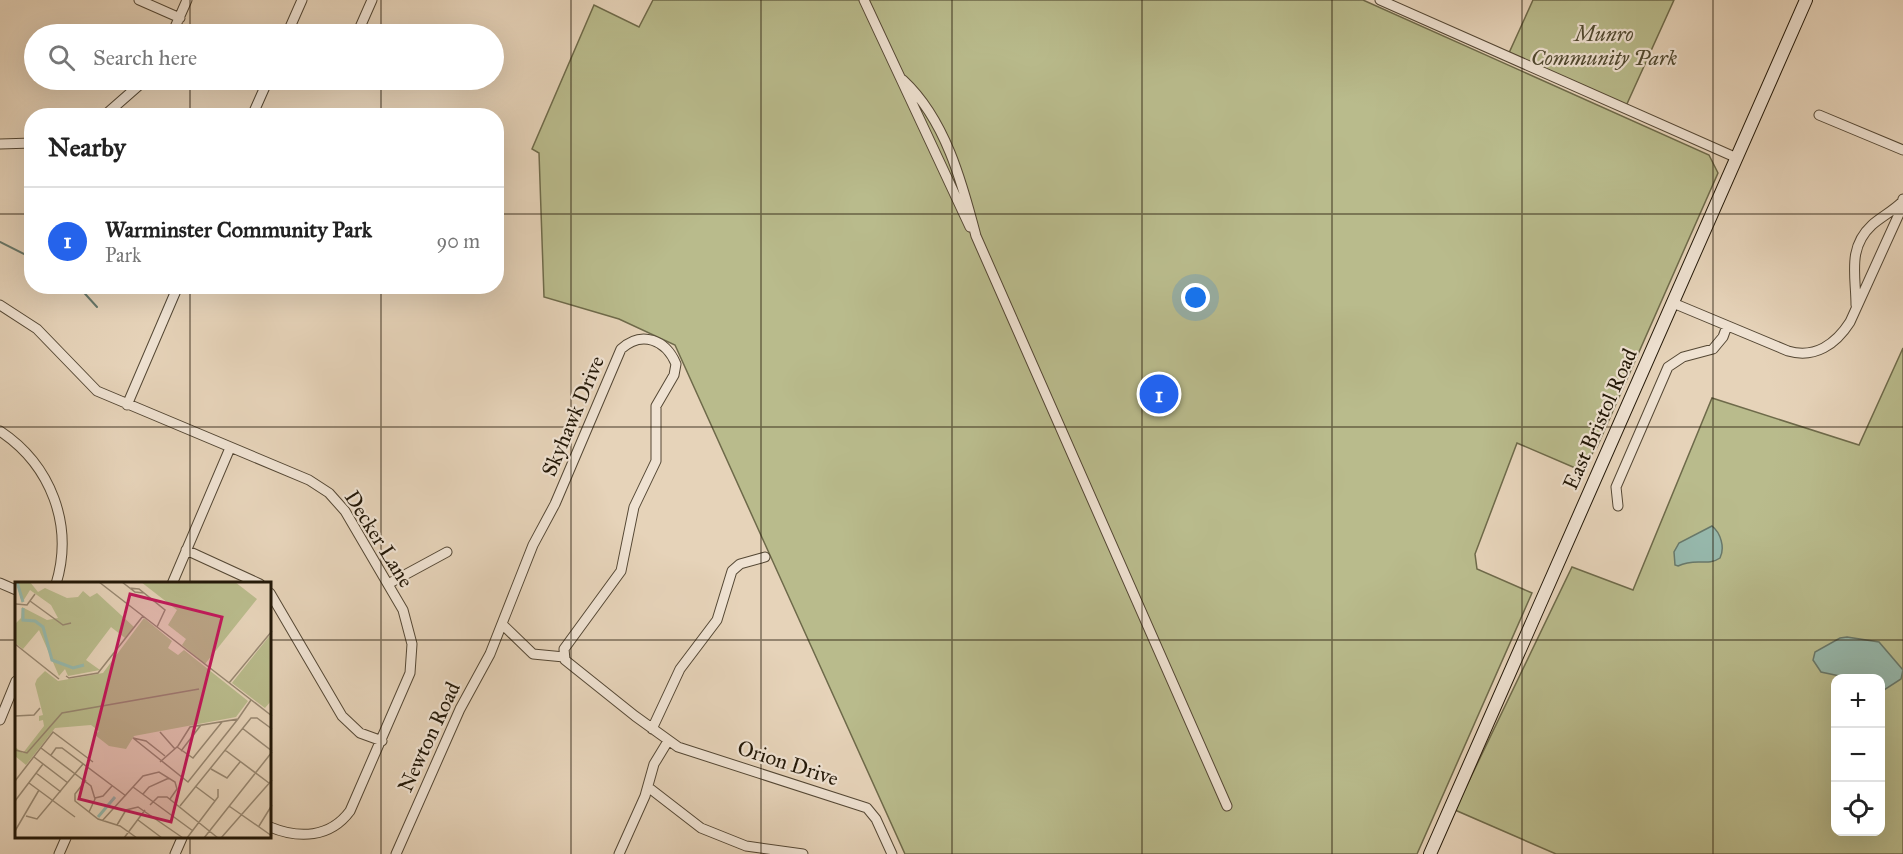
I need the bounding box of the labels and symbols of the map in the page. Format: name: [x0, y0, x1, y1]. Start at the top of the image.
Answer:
park label: Munro Community Park: [1531, 21, 1678, 71]
your location: [1181, 283, 1210, 312]
street label: East Bristol Road: [1557, 344, 1643, 494]
street label: Skyhawk Drive: [536, 352, 610, 480]
pin: 1: [1140, 372, 1178, 416]
street label: Decker Lane: [339, 486, 419, 592]
inset map: [15, 582, 272, 839]
street label: Newton Road: [392, 677, 466, 796]
street label: Orion Drive: [734, 734, 842, 792]

